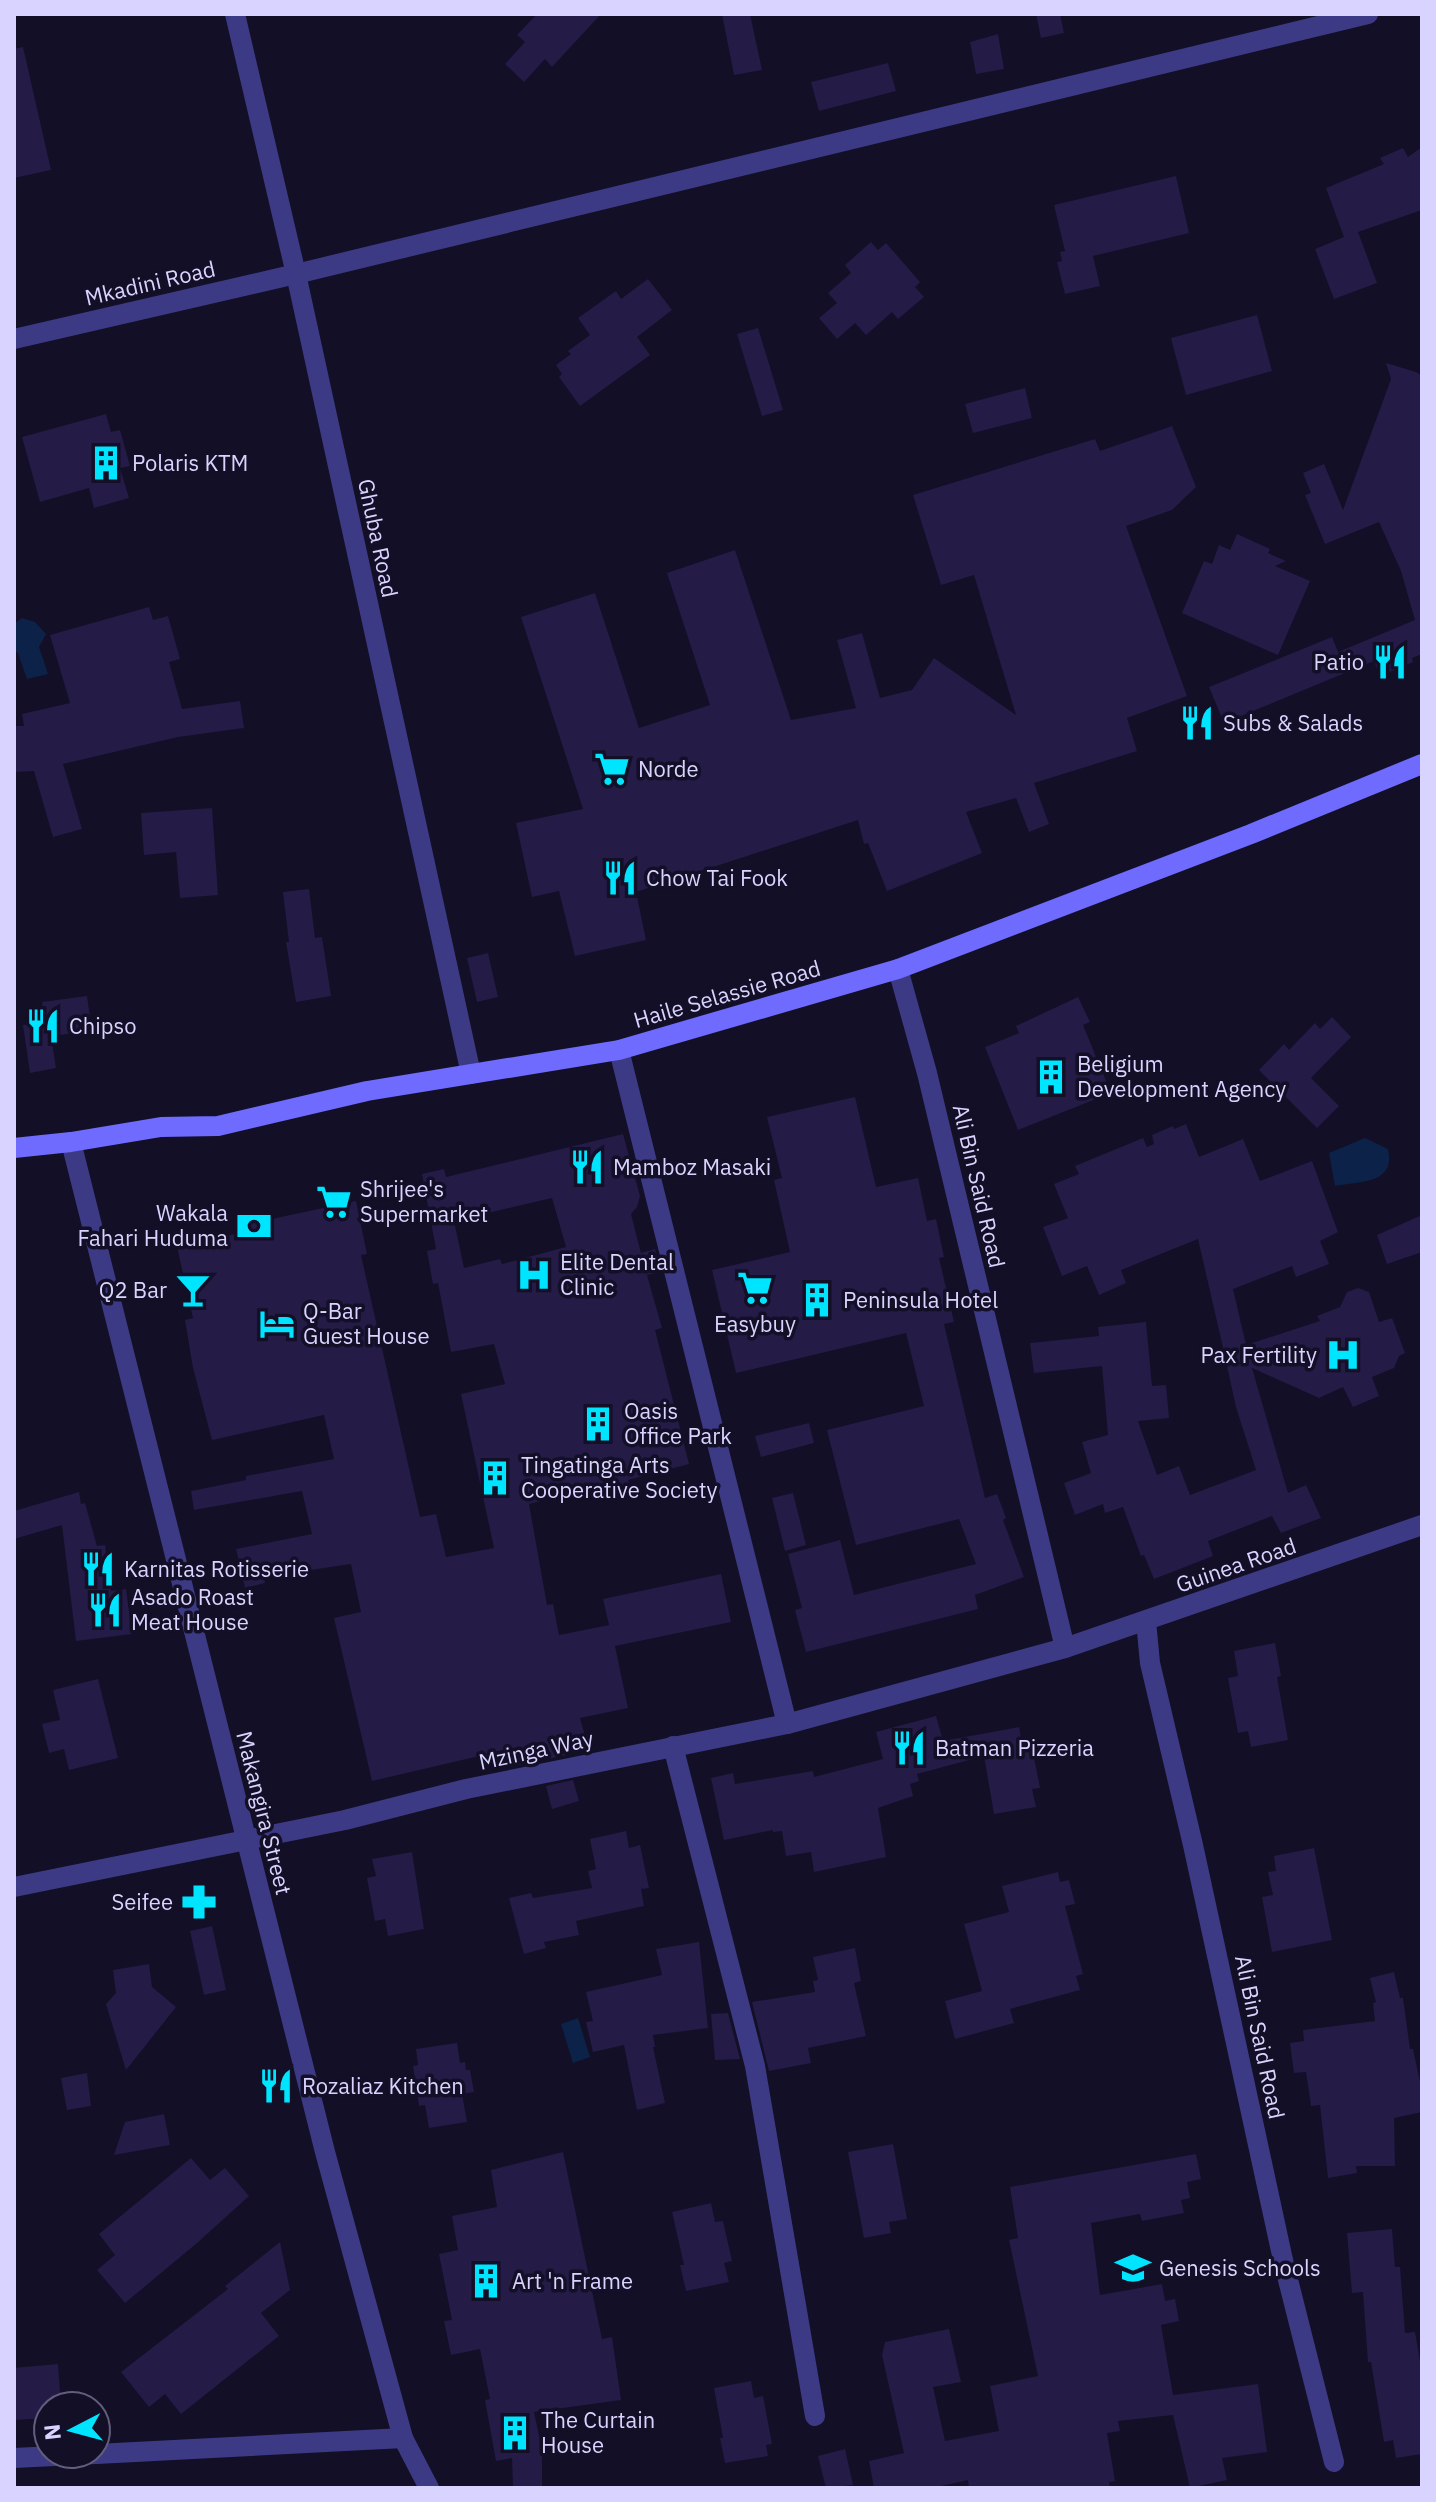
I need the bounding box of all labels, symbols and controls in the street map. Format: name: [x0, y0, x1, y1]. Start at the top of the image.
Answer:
street label: Mkadini Road: [82, 253, 218, 312]
building icon: Polaris KTM: [87, 444, 125, 482]
place label: Polaris KTM: [132, 448, 248, 477]
street label: Ghuba Road: [352, 476, 405, 600]
restaurant icon: Patio: [1371, 643, 1409, 681]
place label: Patio: [1314, 647, 1364, 676]
restaurant icon: Subs & Salads: [1178, 704, 1216, 742]
place label: Subs & Salads: [1223, 708, 1363, 737]
supermarket icon: Norde: [593, 750, 631, 788]
place label: Norde: [638, 754, 699, 783]
restaurant icon: Chow Tai Fook: [601, 859, 639, 897]
place label: Chow Tai Fook: [646, 863, 788, 892]
street label: Haile Selassie Road: [630, 953, 824, 1034]
restaurant icon: Chipso: [24, 1007, 62, 1045]
place label: Chipso: [69, 1011, 136, 1040]
place label: Beligium Development Agency: [1077, 1049, 1286, 1103]
building icon: Beligium Development Agency: [1032, 1058, 1070, 1096]
street label: Ali Bin Said Road: [947, 1101, 1012, 1270]
restaurant icon: Mamboz Masaki: [568, 1148, 606, 1186]
place label: Mamboz Masaki: [613, 1152, 771, 1181]
place label: Shrijee's Supermarket: [360, 1174, 488, 1228]
supermarket icon: Shrijee's Supermarket: [315, 1183, 353, 1221]
place label: Wakala Fahari Huduma: [78, 1198, 228, 1252]
bank icon: Wakala Fahari Huduma: [235, 1207, 273, 1245]
place label: Elite Dental Clinic: [560, 1247, 674, 1301]
hospital icon: Elite Dental Clinic: [515, 1256, 553, 1294]
supermarket icon: Easybuy: [736, 1269, 774, 1307]
bar icon: Q2 Bar: [174, 1271, 212, 1309]
place label: Q2 Bar: [99, 1275, 167, 1304]
building icon: Peninsula Hotel: [798, 1281, 836, 1319]
place label: Peninsula Hotel: [843, 1285, 998, 1314]
place label: Q-Bar Guest House: [303, 1296, 430, 1350]
hotel icon: Q-Bar Guest House: [258, 1305, 296, 1343]
place label: Easybuy: [714, 1309, 796, 1338]
hospital icon: Pax Fertility: [1324, 1336, 1362, 1374]
place label: Pax Fertility: [1200, 1340, 1317, 1369]
place label: Oasis Office Park: [624, 1396, 732, 1450]
building icon: Oasis Office Park: [579, 1405, 617, 1443]
place label: Tingatinga Arts Cooperative Society: [521, 1450, 717, 1504]
building icon: Tingatinga Arts Cooperative Society: [476, 1459, 514, 1497]
street label: Guinea Road: [1172, 1530, 1300, 1599]
restaurant icon: Karnitas Rotisserie: [79, 1550, 117, 1588]
place label: Karnitas Rotisserie: [124, 1554, 309, 1583]
place label: Asado Roast Meat House: [131, 1582, 254, 1636]
restaurant icon: Asado Roast Meat House: [86, 1591, 124, 1629]
street label: Mzinga Way: [476, 1723, 596, 1776]
street label: Makangira Street: [230, 1728, 299, 1898]
restaurant icon: Batman Pizzeria: [890, 1729, 928, 1767]
place label: Batman Pizzeria: [935, 1733, 1094, 1762]
pharmacy icon: Seifee: [180, 1883, 218, 1921]
place label: Seifee: [111, 1887, 173, 1916]
street label: Ali Bin Said Road: [1229, 1952, 1292, 2122]
restaurant icon: Rozaliaz Kitchen: [257, 2067, 295, 2105]
place label: Rozaliaz Kitchen: [302, 2071, 464, 2100]
school or university icon: Genesis Schools: [1114, 2249, 1152, 2287]
place label: Genesis Schools: [1159, 2253, 1321, 2282]
building icon: Art 'n Frame: [467, 2262, 505, 2300]
place label: Art 'n Frame: [512, 2266, 633, 2295]
north arrow: [32, 2390, 112, 2470]
place label: The Curtain House: [541, 2405, 655, 2459]
building icon: The Curtain House: [496, 2414, 534, 2452]
text: N: [36, 2423, 67, 2442]

